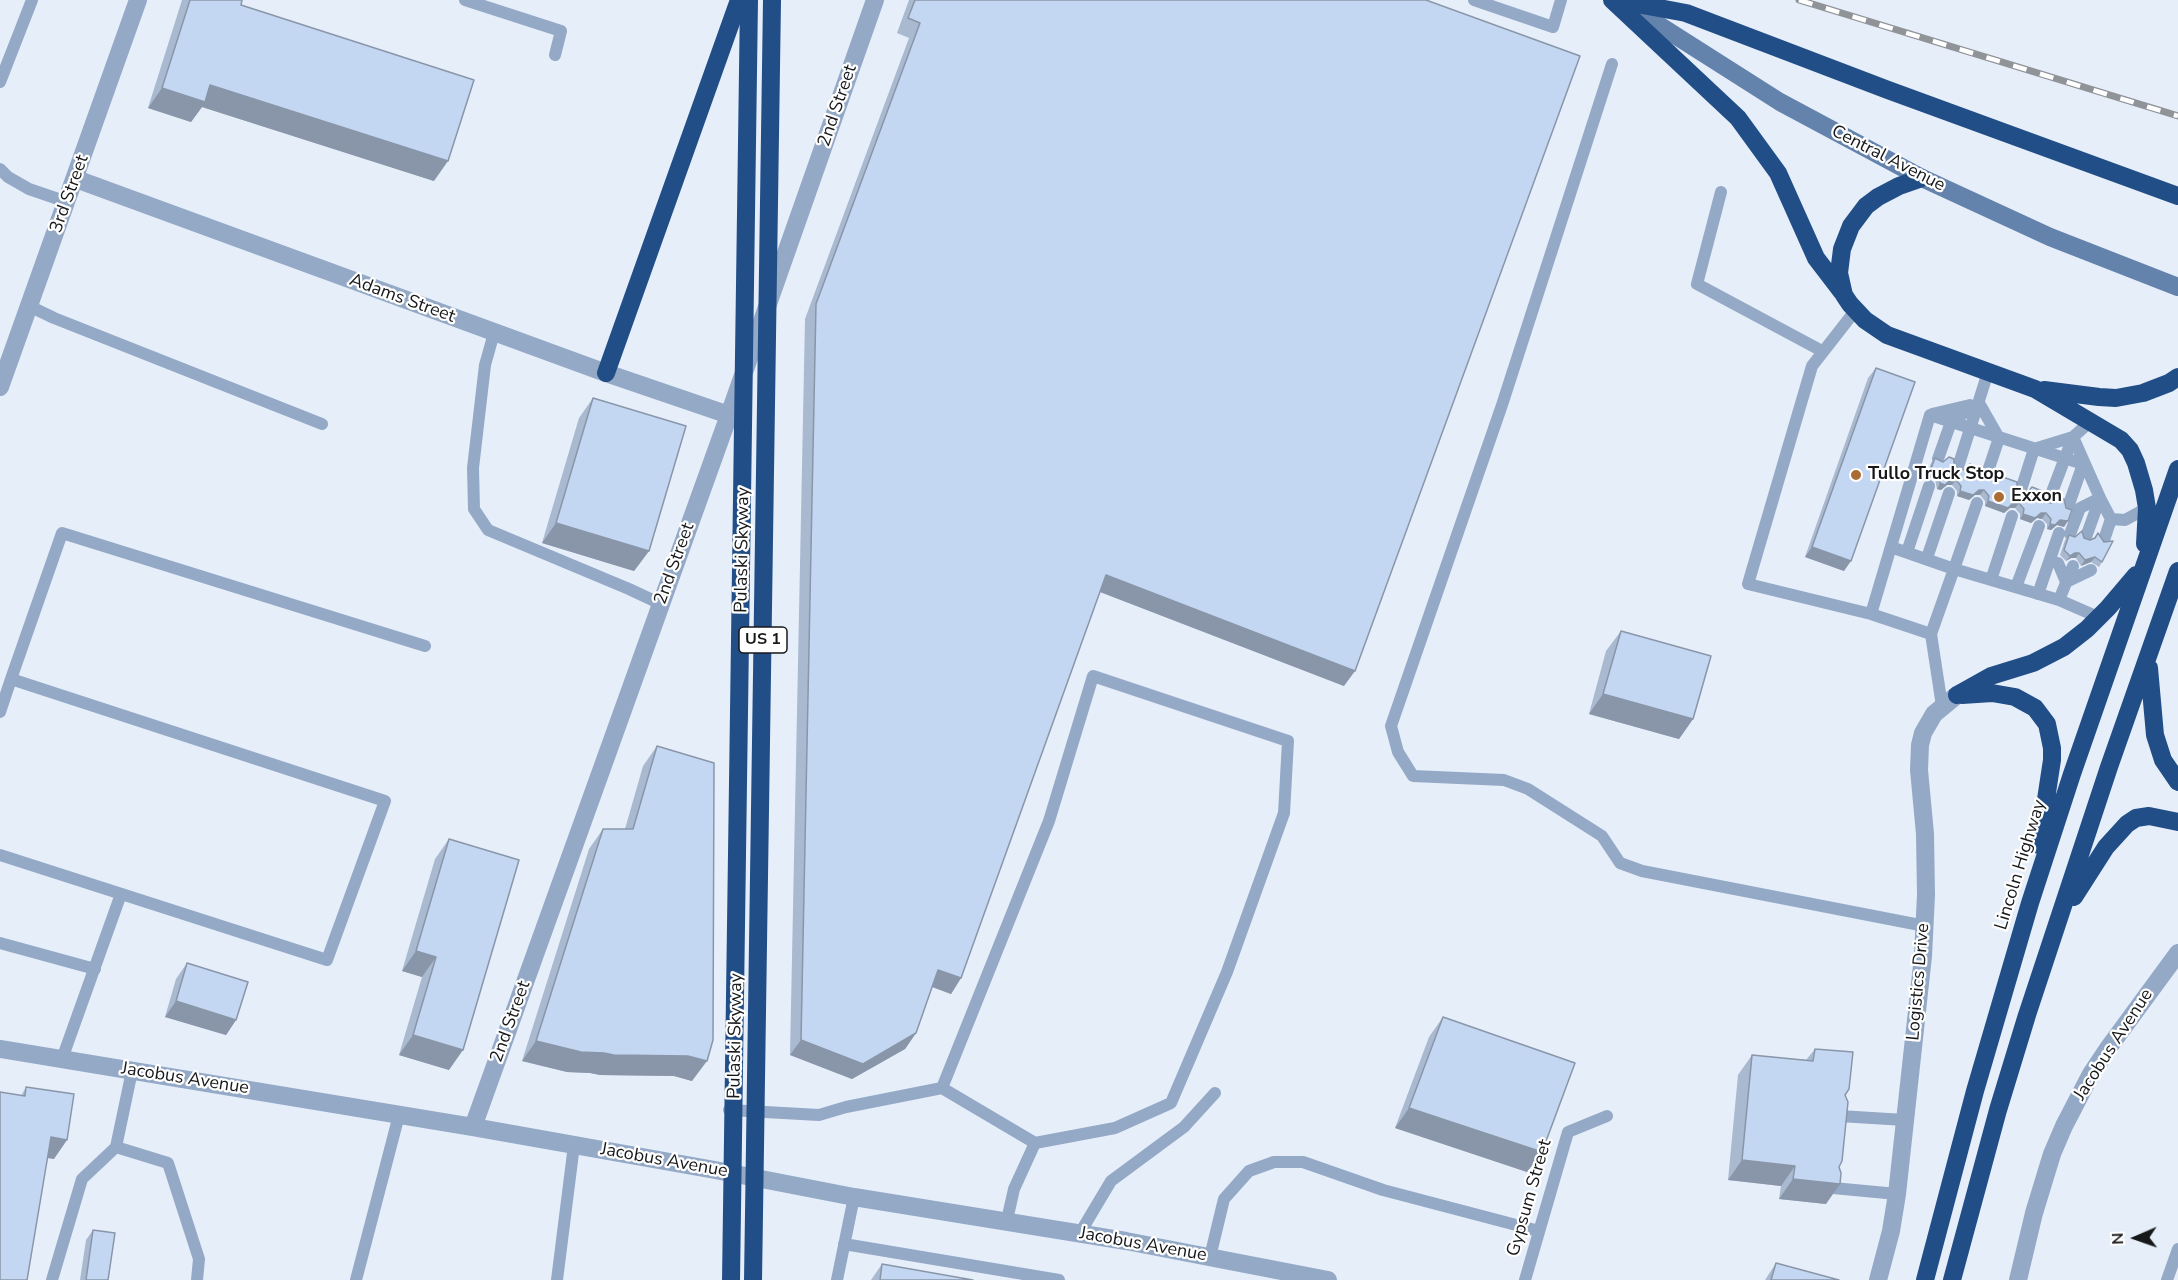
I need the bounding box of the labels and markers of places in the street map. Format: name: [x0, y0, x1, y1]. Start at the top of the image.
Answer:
place label: Tullo Truck Stop: [1868, 464, 2004, 486]
marker: Tullo Truck Stop: [1849, 468, 1863, 482]
place label: Exxon: [2011, 486, 2062, 508]
marker: Exxon: [1992, 490, 2006, 504]

